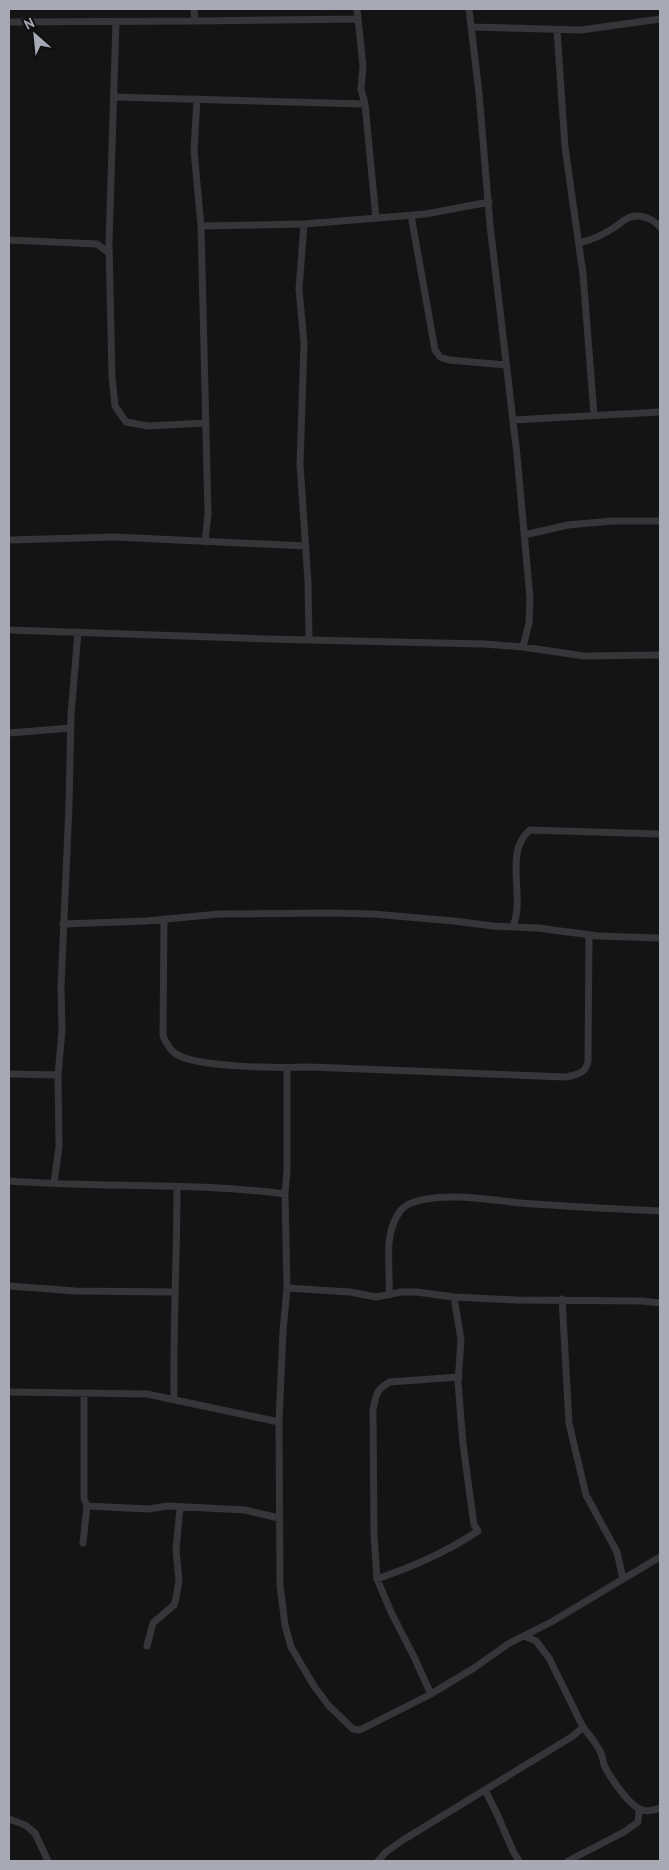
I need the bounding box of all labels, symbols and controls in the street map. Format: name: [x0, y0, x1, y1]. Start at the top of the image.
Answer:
north arrow: [10, 10, 60, 60]
text: N: [21, 13, 37, 34]

